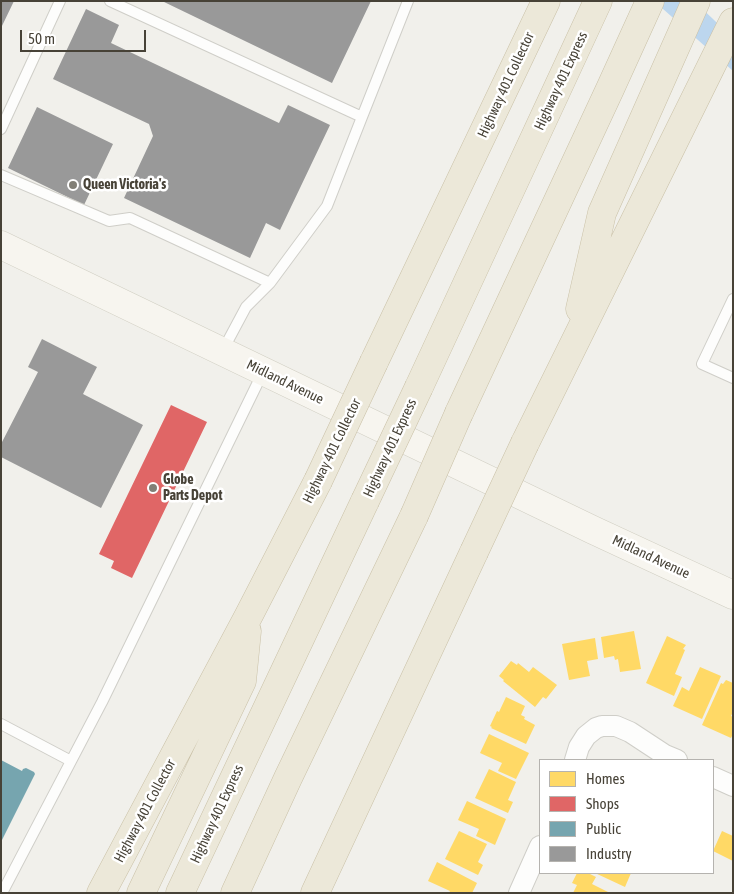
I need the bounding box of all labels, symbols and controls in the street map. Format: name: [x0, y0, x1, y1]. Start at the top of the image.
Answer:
scale bar: [22, 20, 149, 52]
street label: Highway 401 Express: [531, 29, 591, 133]
text: 50 m: [28, 30, 55, 47]
street label: Highway 401 Collector: [474, 30, 538, 140]
place label: Queen Victoria's: [83, 177, 166, 193]
marker: Queen Victoria's: [67, 179, 79, 191]
street label: Midland Avenue: [244, 356, 326, 408]
street label: Highway 401 Collector: [299, 396, 365, 506]
street label: Highway 401 Express: [360, 396, 420, 500]
place label: Globe Parts Depot: [163, 472, 222, 504]
marker: Globe Parts Depot: [147, 482, 159, 494]
street label: Midland Avenue: [610, 532, 692, 582]
street label: Highway 401 Collector: [111, 757, 179, 865]
legend: [539, 759, 714, 874]
street label: Highway 401 Express: [187, 762, 247, 866]
text: Homes: [586, 770, 625, 787]
text: Shops: [586, 795, 619, 812]
text: Public: [586, 820, 621, 837]
text: Industry: [586, 845, 632, 862]

